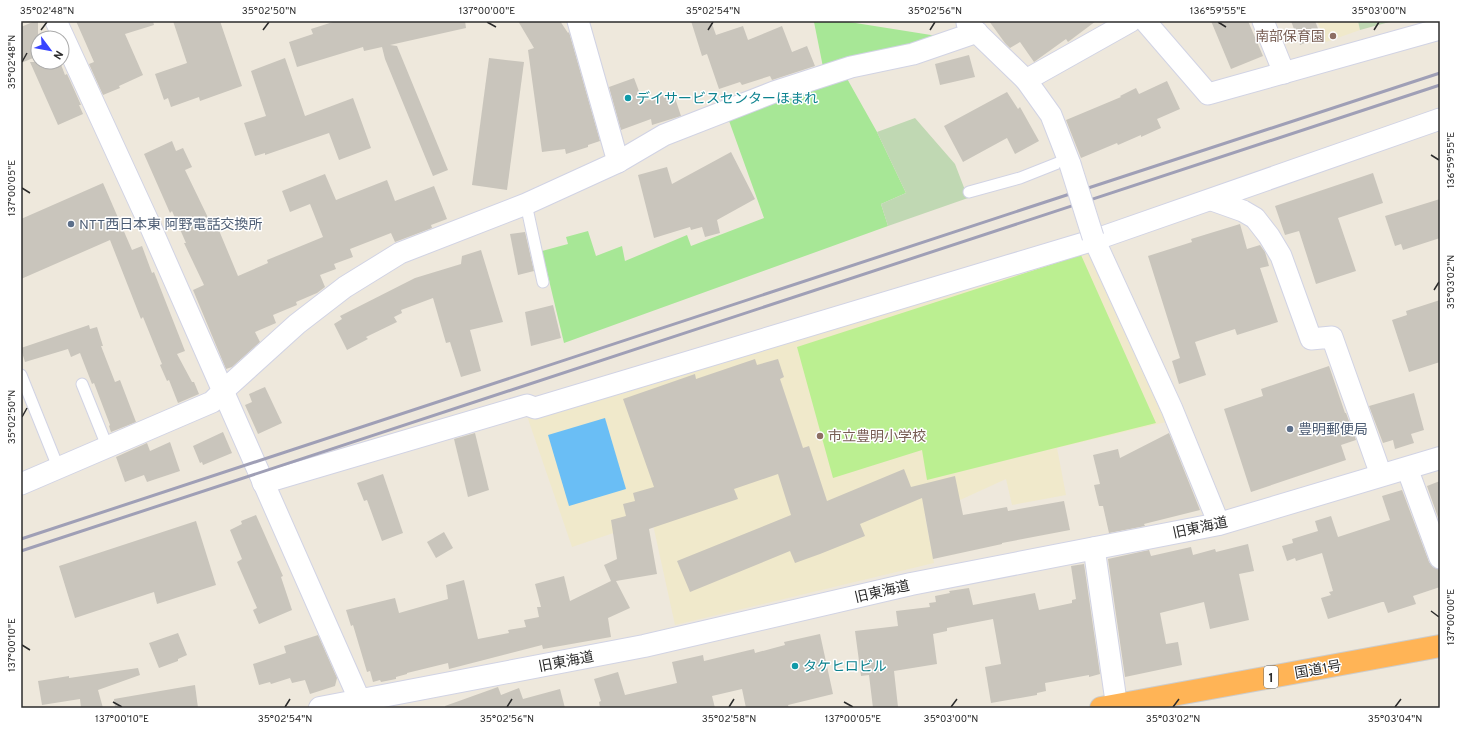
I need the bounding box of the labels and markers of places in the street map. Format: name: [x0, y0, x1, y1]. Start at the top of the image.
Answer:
place label: 南部保育園: [1255, 29, 1325, 46]
marker: 南部保育園: [1328, 31, 1338, 41]
place label: デイサービスセンターほまれ: [636, 91, 818, 108]
marker: デイサービスセンターほまれ: [623, 93, 633, 103]
place label: NTT西日本東 阿野電話交換所: [79, 216, 263, 234]
marker: NTT西日本東 阿野電話交換所: [66, 219, 76, 229]
place label: 豊明郵便局: [1298, 422, 1368, 439]
marker: 豊明郵便局: [1285, 424, 1295, 434]
place label: 市立豊明小学校: [828, 429, 926, 446]
marker: 市立豊明小学校: [815, 431, 825, 441]
place label: タケヒロビル: [803, 659, 887, 676]
marker: タケヒロビル: [790, 661, 800, 671]

